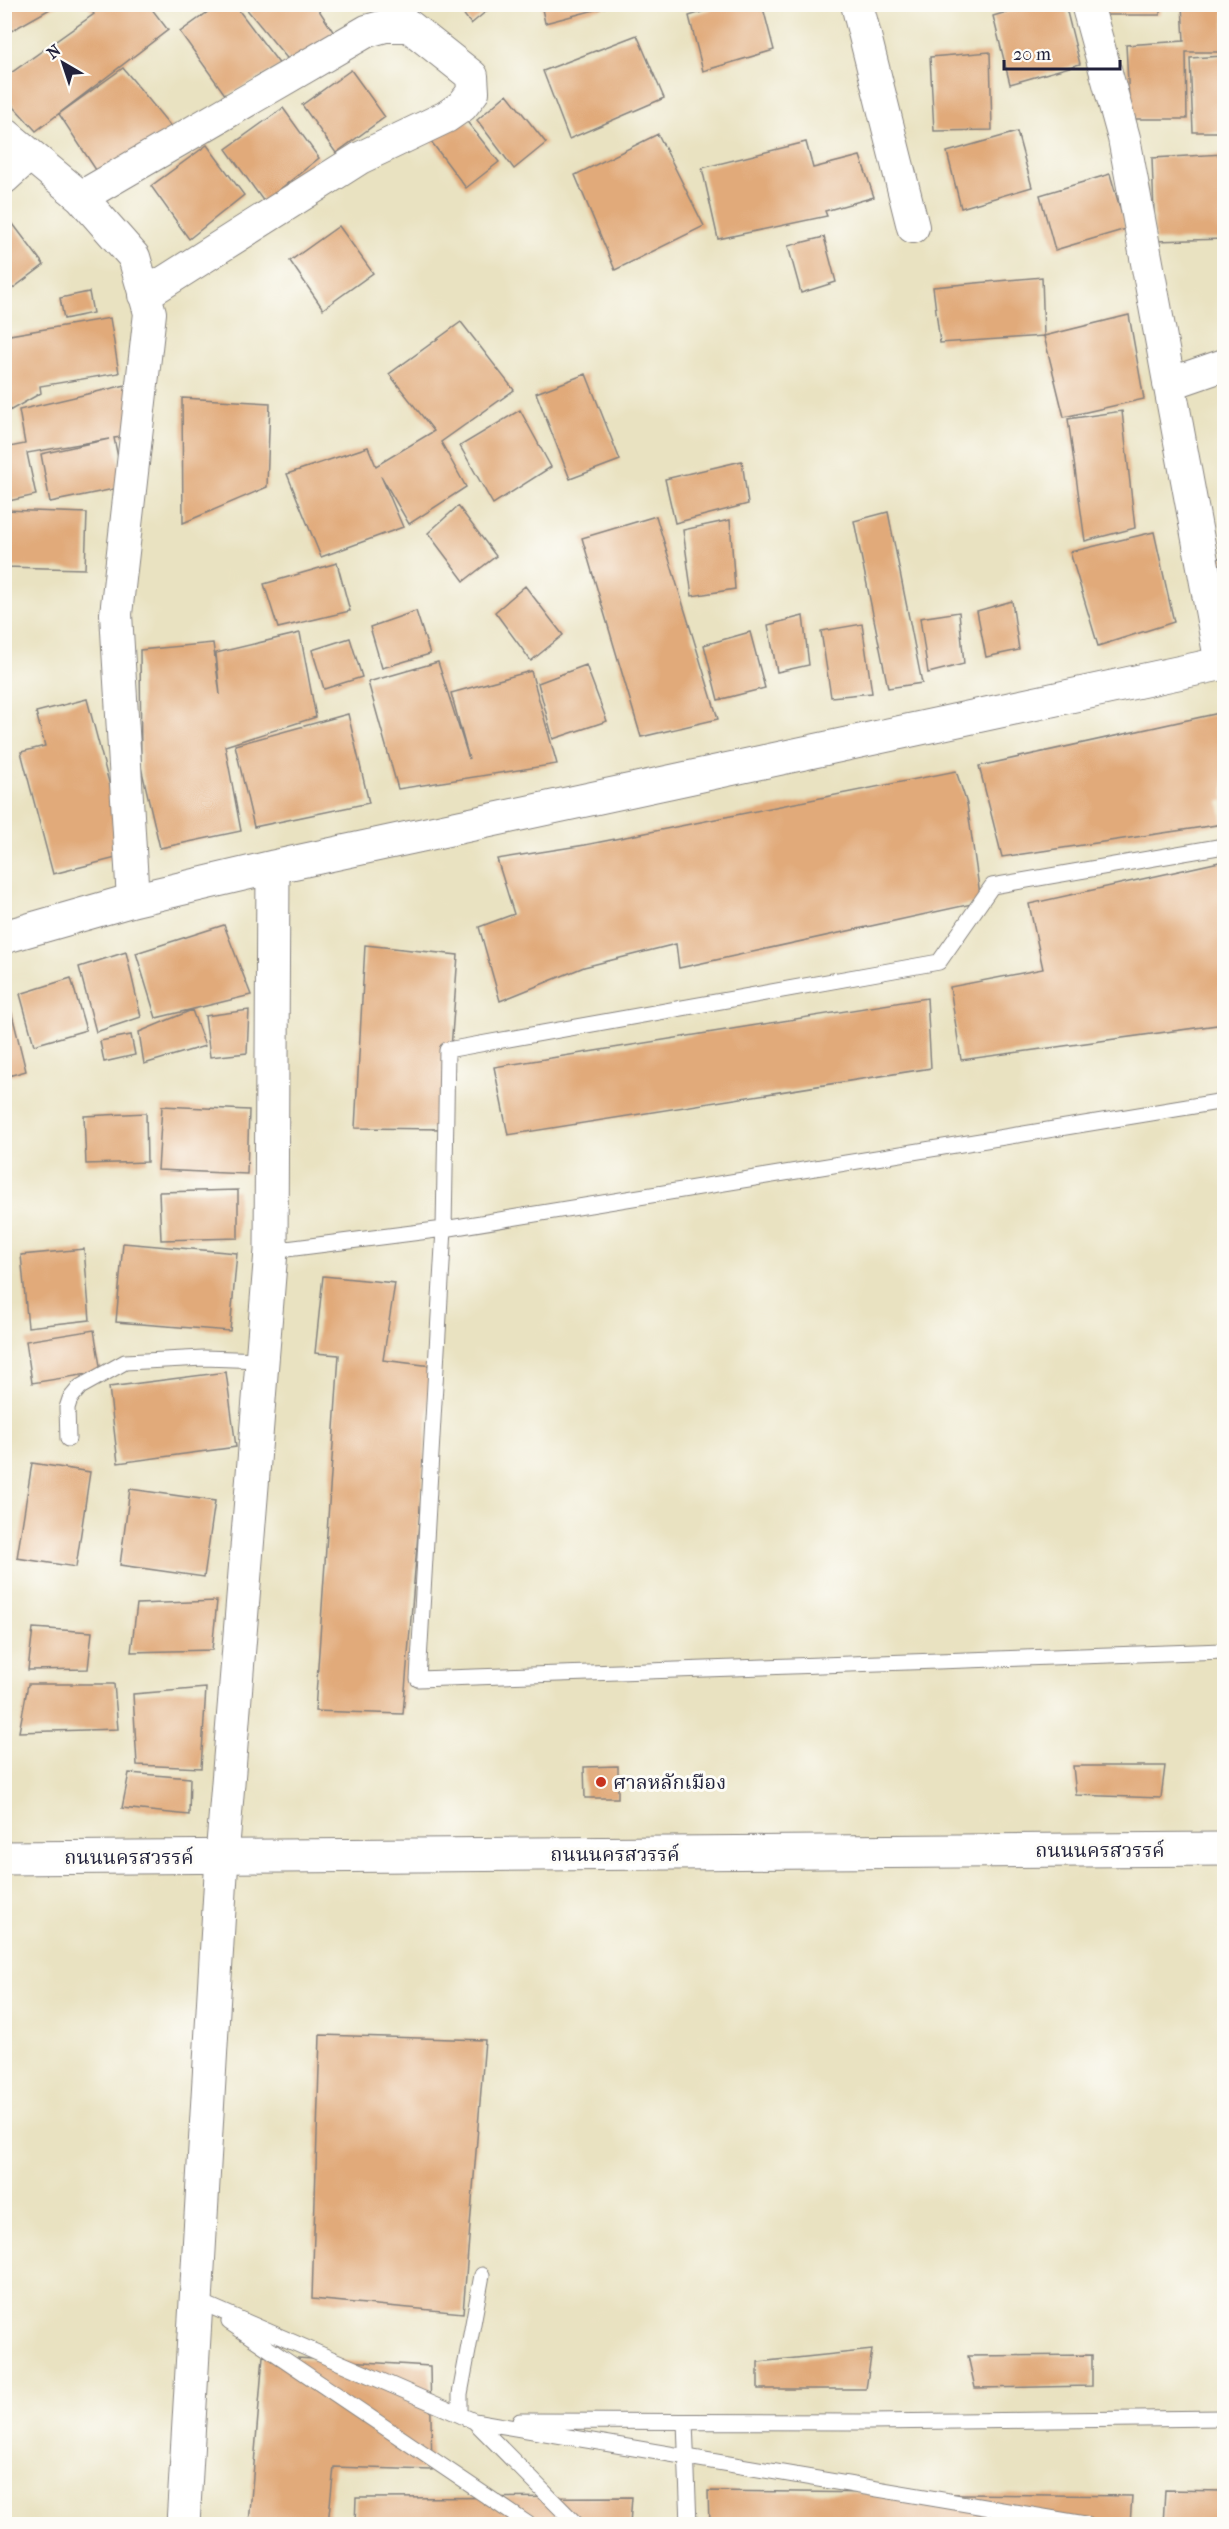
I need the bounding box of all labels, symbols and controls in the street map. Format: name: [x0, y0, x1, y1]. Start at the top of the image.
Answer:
north arrow: [33, 33, 93, 93]
scale bar: [1004, 33, 1120, 71]
text: N: [43, 40, 65, 63]
text: 20 m: [1013, 44, 1051, 65]
place label: ศาลหลักเมือง: [613, 1771, 726, 1794]
marker: ศาลหลักเมือง: [594, 1775, 608, 1789]
street label: ถนนนครสวรรค์: [1035, 1839, 1165, 1862]
street label: ถนนนครสวรรค์: [550, 1843, 680, 1866]
street label: ถนนนครสวรรค์: [64, 1846, 194, 1869]

